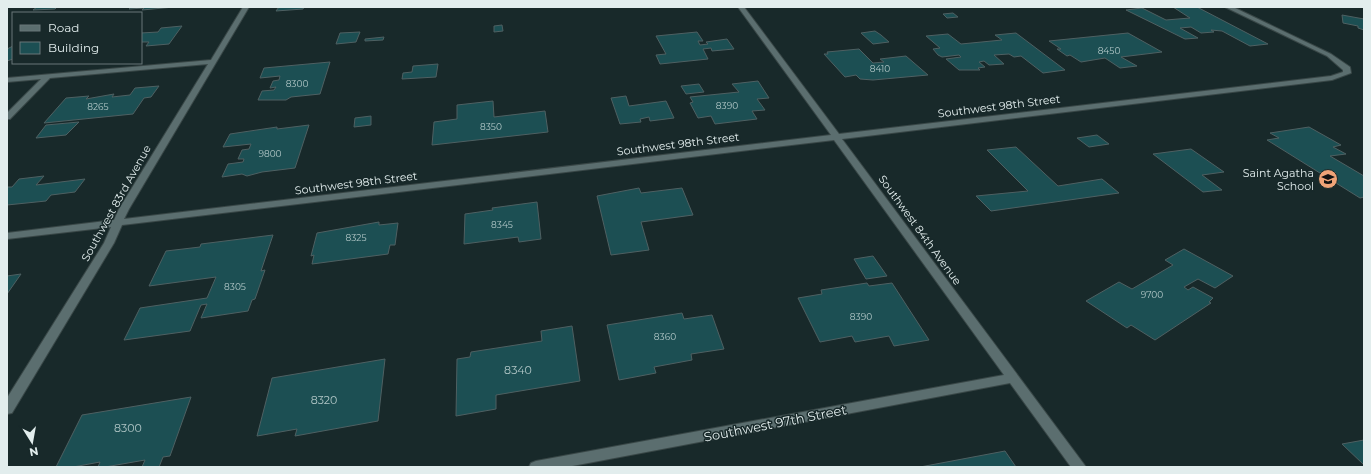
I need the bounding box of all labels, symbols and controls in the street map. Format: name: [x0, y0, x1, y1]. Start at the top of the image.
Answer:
legend: [12, 12, 142, 64]
text: Road: [48, 20, 79, 35]
text: Building: [48, 40, 99, 55]
house number: 8450: [1098, 45, 1120, 56]
house number: 8410: [870, 63, 890, 74]
house number: 8300: [286, 78, 308, 89]
street label: Southwest 98th Street: [937, 91, 1062, 120]
house number: 8390: [716, 100, 738, 111]
house number: 8265: [87, 101, 109, 112]
house number: 8350: [480, 121, 502, 132]
street label: Southwest 98th Street: [616, 129, 741, 158]
street label: Southwest 83rd Avenue: [78, 142, 154, 264]
house number: 9800: [258, 148, 282, 159]
place label: Saint Agatha School: [1243, 166, 1314, 193]
street label: Southwest 98th Street: [294, 168, 419, 197]
school or university icon: Saint Agatha School: [1317, 168, 1339, 190]
street label: Southwest 84th Avenue: [875, 172, 965, 288]
house number: 8345: [491, 219, 513, 230]
house number: 8325: [346, 232, 366, 243]
house number: 8305: [224, 281, 246, 292]
house number: 9700: [1141, 289, 1163, 300]
house number: 8390: [850, 311, 872, 322]
house number: 8360: [654, 331, 676, 342]
house number: 8340: [504, 363, 532, 377]
house number: 8320: [311, 393, 337, 407]
street label: Southwest 97th Street: [702, 401, 848, 445]
house number: 8300: [114, 421, 142, 435]
north arrow: [12, 422, 52, 462]
text: N: [28, 444, 40, 460]

